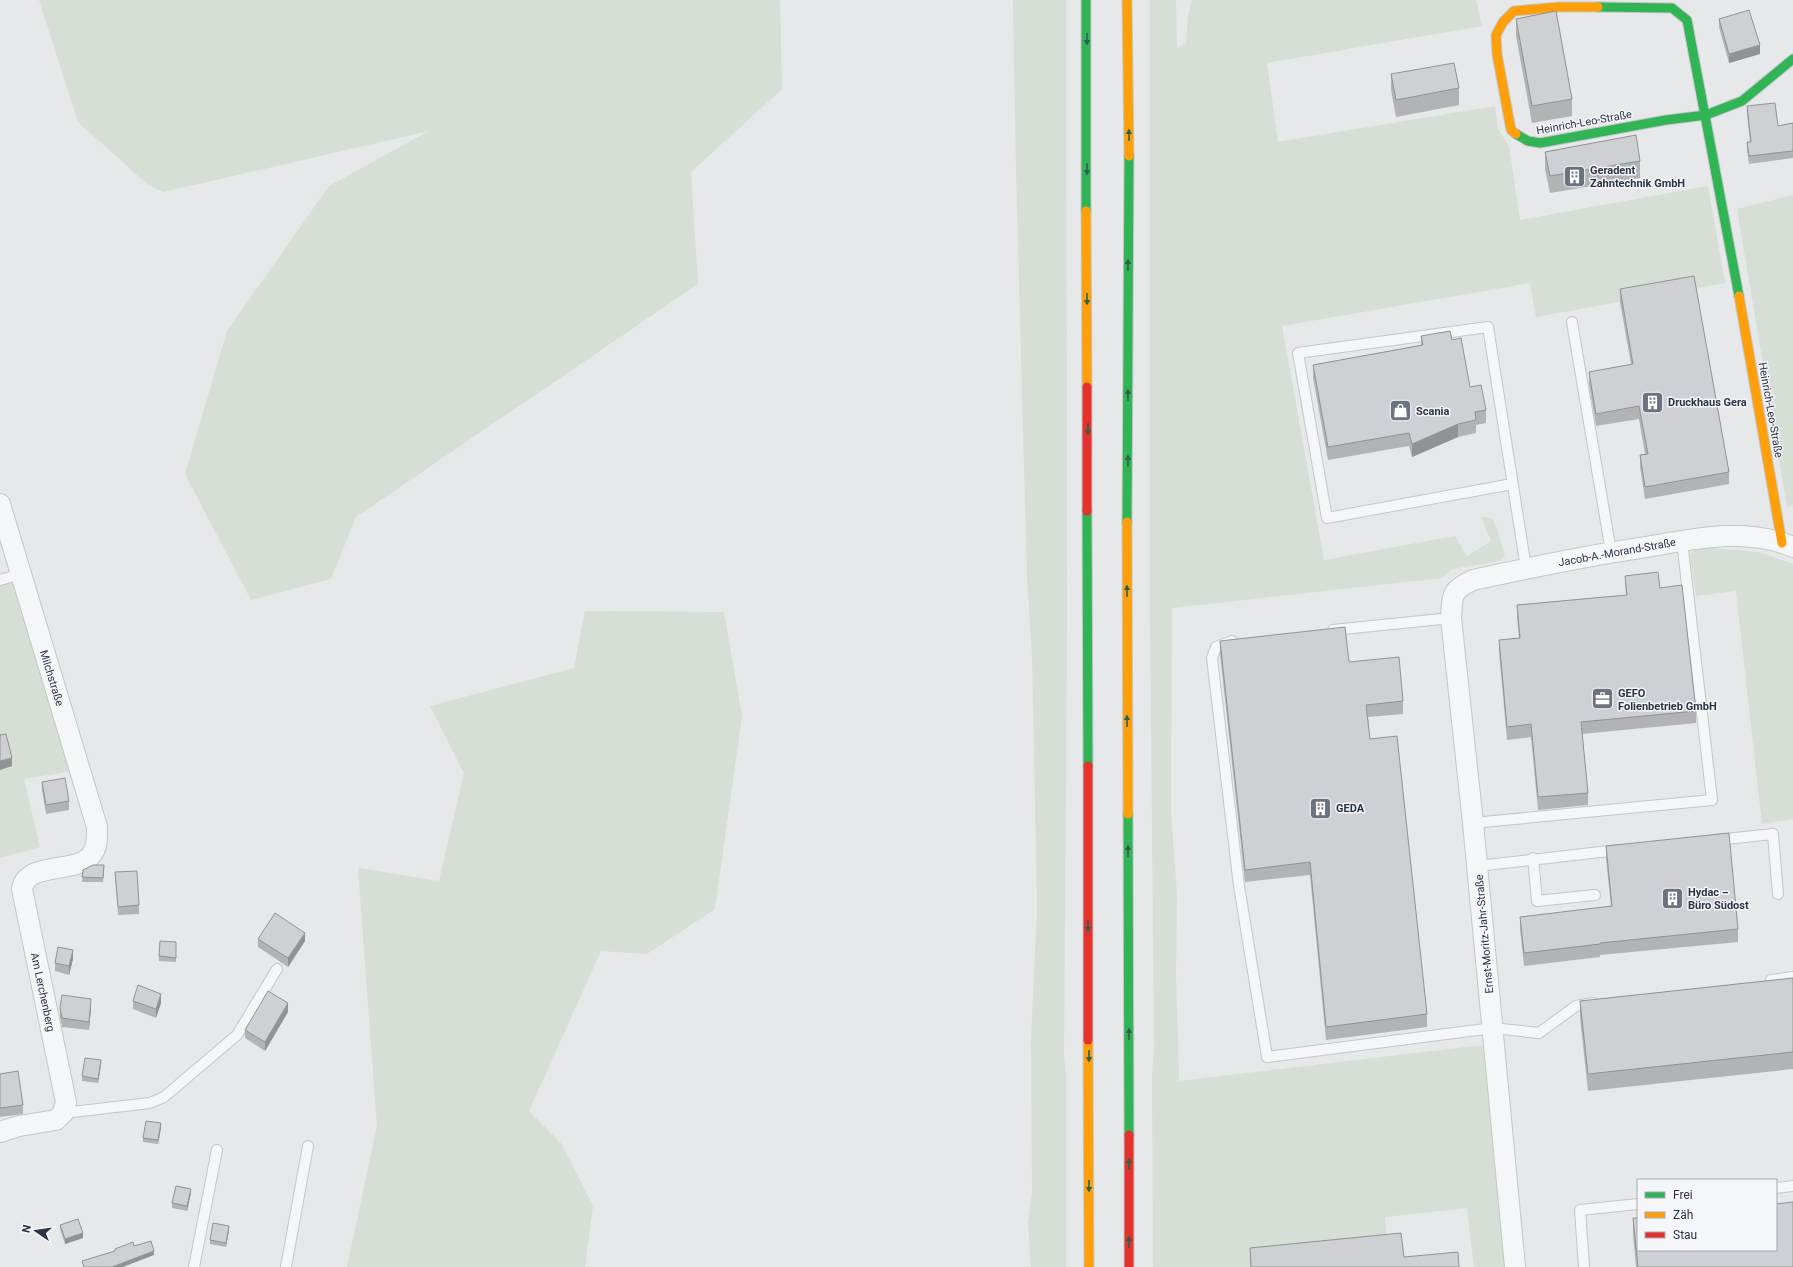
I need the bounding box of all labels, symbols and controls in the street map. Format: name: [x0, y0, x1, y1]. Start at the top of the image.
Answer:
one-way arrow: [1084, 33, 1090, 46]
street label: Heinrich-Leo-Straße: [1535, 108, 1633, 137]
one-way arrow: [1125, 129, 1132, 141]
one-way arrow: [1084, 163, 1090, 176]
building icon: Geradent Zahntechnik GmbH: [1561, 163, 1587, 189]
place label: Geradent Zahntechnik GmbH: [1590, 164, 1685, 190]
one-way arrow: [1125, 258, 1131, 271]
one-way arrow: [1084, 293, 1091, 305]
street label: Heinrich-Leo-Straße: [1756, 361, 1785, 459]
one-way arrow: [1125, 388, 1131, 401]
building icon: Druckhaus Gera: [1640, 389, 1666, 415]
place label: Druckhaus Gera: [1668, 396, 1747, 409]
shop icon: Scania: [1388, 398, 1414, 424]
place label: Scania: [1416, 405, 1449, 418]
one-way arrow: [1085, 423, 1091, 436]
one-way arrow: [1125, 454, 1131, 467]
street label: Jacob-A.-Morand-Straße: [1557, 536, 1677, 569]
one-way arrow: [1124, 584, 1130, 597]
street label: Milchstraße: [37, 649, 66, 708]
office icon: GEFO Folienbetrieb GmbH: [1590, 686, 1616, 712]
place label: GEFO Folienbetrieb GmbH: [1618, 687, 1717, 713]
one-way arrow: [1124, 714, 1130, 727]
building icon: GEDA: [1307, 795, 1333, 821]
place label: GEDA: [1336, 802, 1365, 815]
one-way arrow: [1125, 844, 1131, 857]
street label: Ernst-Moritz-Jahr-Straße: [1473, 874, 1496, 994]
building icon: Hydac – Büro Südost: [1659, 885, 1685, 911]
place label: Hydac – Büro Südost: [1688, 886, 1749, 912]
one-way arrow: [1085, 920, 1091, 933]
street label: Am Lerchenberg: [28, 951, 57, 1033]
one-way arrow: [1126, 1027, 1132, 1040]
one-way arrow: [1086, 1050, 1092, 1063]
one-way arrow: [1126, 1157, 1132, 1170]
legend: [1637, 1179, 1777, 1251]
one-way arrow: [1086, 1180, 1092, 1193]
text: Frei: [1673, 1188, 1693, 1202]
text: Zäh: [1673, 1208, 1693, 1222]
north arrow: [16, 1211, 56, 1251]
text: N: [20, 1223, 34, 1234]
text: Stau: [1673, 1228, 1697, 1242]
one-way arrow: [1126, 1235, 1132, 1248]

